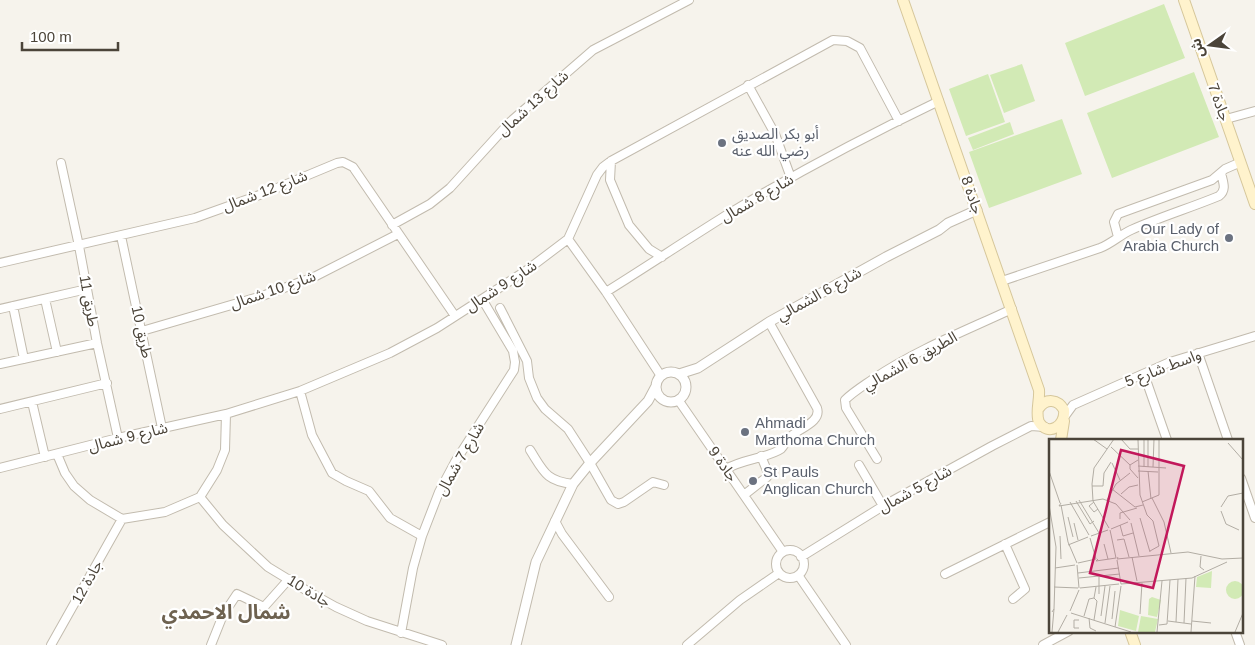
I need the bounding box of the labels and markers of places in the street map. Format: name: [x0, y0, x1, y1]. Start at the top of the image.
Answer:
place label: أبو بكر الصديق رضي الله عنه: [732, 125, 819, 162]
marker: أبو بكر الصديق رضي الله عنه: [716, 137, 728, 149]
place label: Our Lady of Arabia Church: [1123, 220, 1220, 254]
marker: Our Lady of Arabia Church: [1223, 232, 1235, 244]
place label: Ahmadi Marthoma Church: [755, 414, 875, 448]
marker: Ahmadi Marthoma Church: [739, 426, 751, 438]
place label: St Pauls Anglican Church: [763, 463, 873, 497]
marker: St Pauls Anglican Church: [747, 475, 759, 487]

